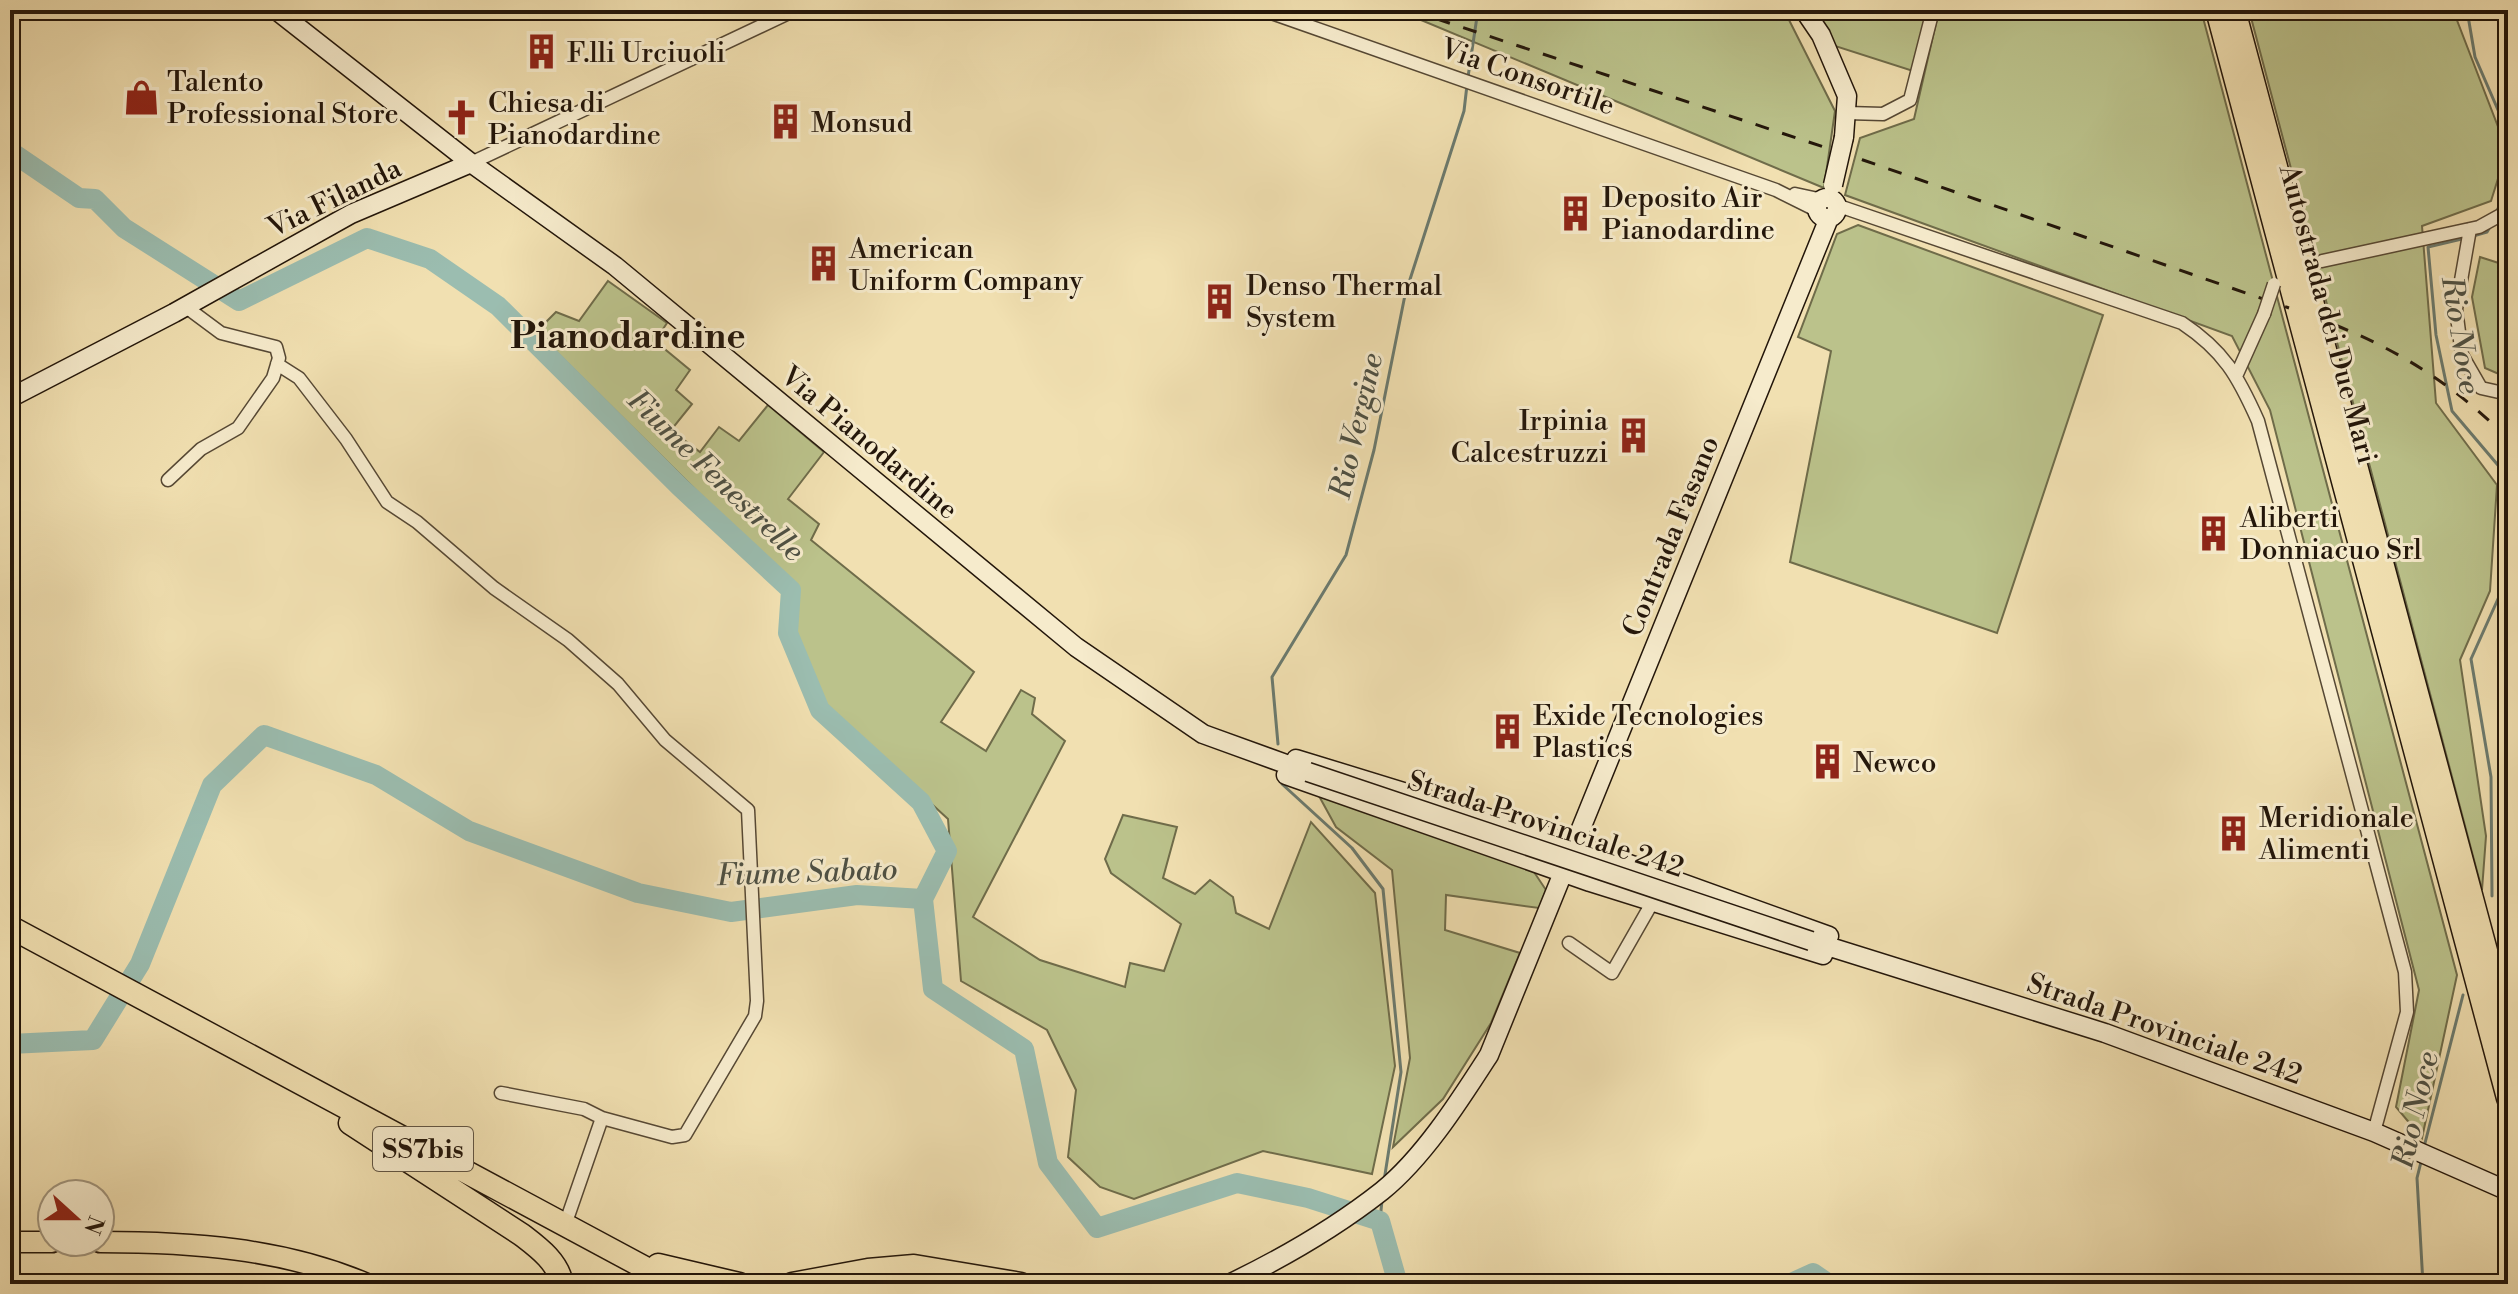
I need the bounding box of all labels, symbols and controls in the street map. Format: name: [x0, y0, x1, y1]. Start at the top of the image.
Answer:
street label: Via Consortile: [1435, 31, 1619, 124]
building icon: F.lli Urciuoli: [522, 33, 560, 71]
place label: F.lli Urciuoli: [567, 36, 726, 71]
place label: Talento Professional Store: [167, 65, 399, 132]
shop icon: Talento Professional Store: [122, 78, 160, 116]
place label: Chiesa di Pianodardine: [488, 86, 661, 153]
church icon: Chiesa di Pianodardine: [443, 99, 481, 137]
building icon: Monsud: [766, 103, 804, 141]
place label: Monsud: [811, 106, 912, 141]
street label: Via Filanda: [261, 151, 408, 246]
street label: Autostrada dei Due Mari: [2271, 160, 2384, 468]
place label: Deposito Air Pianodardine: [1602, 181, 1775, 248]
building icon: Deposito Air Pianodardine: [1557, 194, 1595, 232]
place label: American Uniform Company: [848, 232, 1083, 299]
building icon: American Uniform Company: [804, 245, 842, 283]
place label: Denso Thermal System: [1246, 269, 1442, 336]
water label: Rio Noce: [2432, 273, 2488, 397]
building icon: Denso Thermal System: [1201, 282, 1239, 320]
district label: Pianodardine: [510, 315, 746, 360]
water label: Rio Vergine: [1322, 350, 1392, 504]
street label: Via Pianodardine: [773, 358, 965, 527]
water label: Fiume Fenestrelle: [619, 382, 812, 570]
place label: Irpinia Calcestruzzi: [1451, 404, 1609, 471]
building icon: Irpinia Calcestruzzi: [1615, 417, 1653, 455]
street label: Contrada Fasano: [1615, 431, 1728, 642]
place label: Aliberti Donniacuo Srl: [2239, 501, 2422, 568]
building icon: Aliberti Donniacuo Srl: [2195, 514, 2233, 552]
place label: Exide Tecnologies Plastics: [1533, 699, 1764, 766]
building icon: Exide Tecnologies Plastics: [1488, 712, 1526, 750]
building icon: Newco: [1808, 743, 1846, 781]
place label: Newco: [1853, 746, 1936, 781]
street label: Strada Provinciale 242: [1403, 763, 1688, 886]
place label: Meridionale Alimenti: [2258, 801, 2414, 868]
building icon: Meridionale Alimenti: [2214, 814, 2252, 852]
water label: Fiume Sabato: [716, 851, 898, 895]
street label: Strada Provinciale 242: [2022, 966, 2307, 1093]
water label: Rio Noce: [2384, 1048, 2448, 1173]
road number: SS7bis: [373, 1127, 473, 1171]
north arrow: [36, 1178, 116, 1258]
text: N: [77, 1212, 109, 1238]

